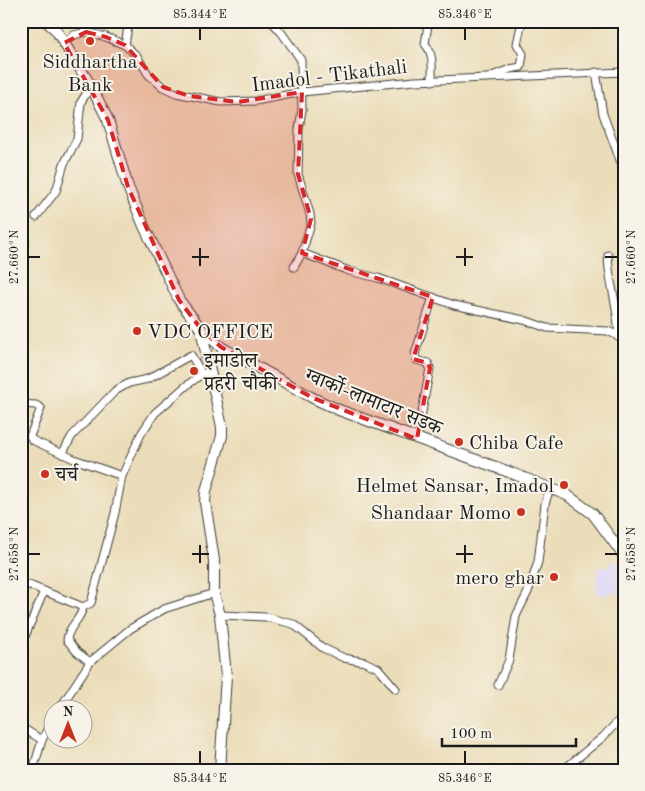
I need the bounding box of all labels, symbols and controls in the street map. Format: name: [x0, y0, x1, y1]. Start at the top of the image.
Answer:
text: 85.344°E: [173, 8, 227, 21]
text: 85.346°E: [438, 8, 492, 21]
marker: Siddhartha Bank: [84, 35, 96, 47]
place label: Siddhartha Bank: [42, 53, 138, 96]
street label: Imadol - Tikathali: [250, 58, 408, 96]
text: 27.660°N: [9, 230, 21, 284]
text: 27.660°N: [626, 230, 638, 284]
place label: VDC OFFICE: [147, 323, 273, 343]
marker: VDC OFFICE: [131, 325, 143, 337]
place label: इमाडोल प्रहरी चौकी: [203, 348, 278, 395]
street label: ग्वार्को-लामाटार सडक: [301, 363, 447, 440]
marker: इमाडोल प्रहरी चौकी: [188, 365, 200, 377]
place label: Chiba Cafe: [469, 434, 563, 454]
marker: Chiba Cafe: [453, 436, 465, 448]
place label: चर्च: [54, 463, 79, 486]
marker: चर्च: [39, 468, 51, 480]
place label: Helmet Sansar, Imadol: [356, 477, 554, 497]
marker: Helmet Sansar, Imadol: [558, 479, 570, 491]
place label: Shandaar Momo: [371, 504, 511, 524]
marker: Shandaar Momo: [515, 506, 527, 518]
text: 27.658°N: [8, 527, 21, 581]
text: 27.658°N: [625, 527, 638, 581]
place label: mero ghar: [455, 569, 544, 589]
marker: mero ghar: [548, 571, 560, 583]
north arrow: [42, 698, 92, 748]
text: N: [63, 705, 74, 719]
scale bar: [442, 716, 576, 748]
text: 100 m: [450, 727, 492, 742]
text: 85.344°E: [173, 772, 227, 785]
text: 85.346°E: [438, 772, 492, 785]

